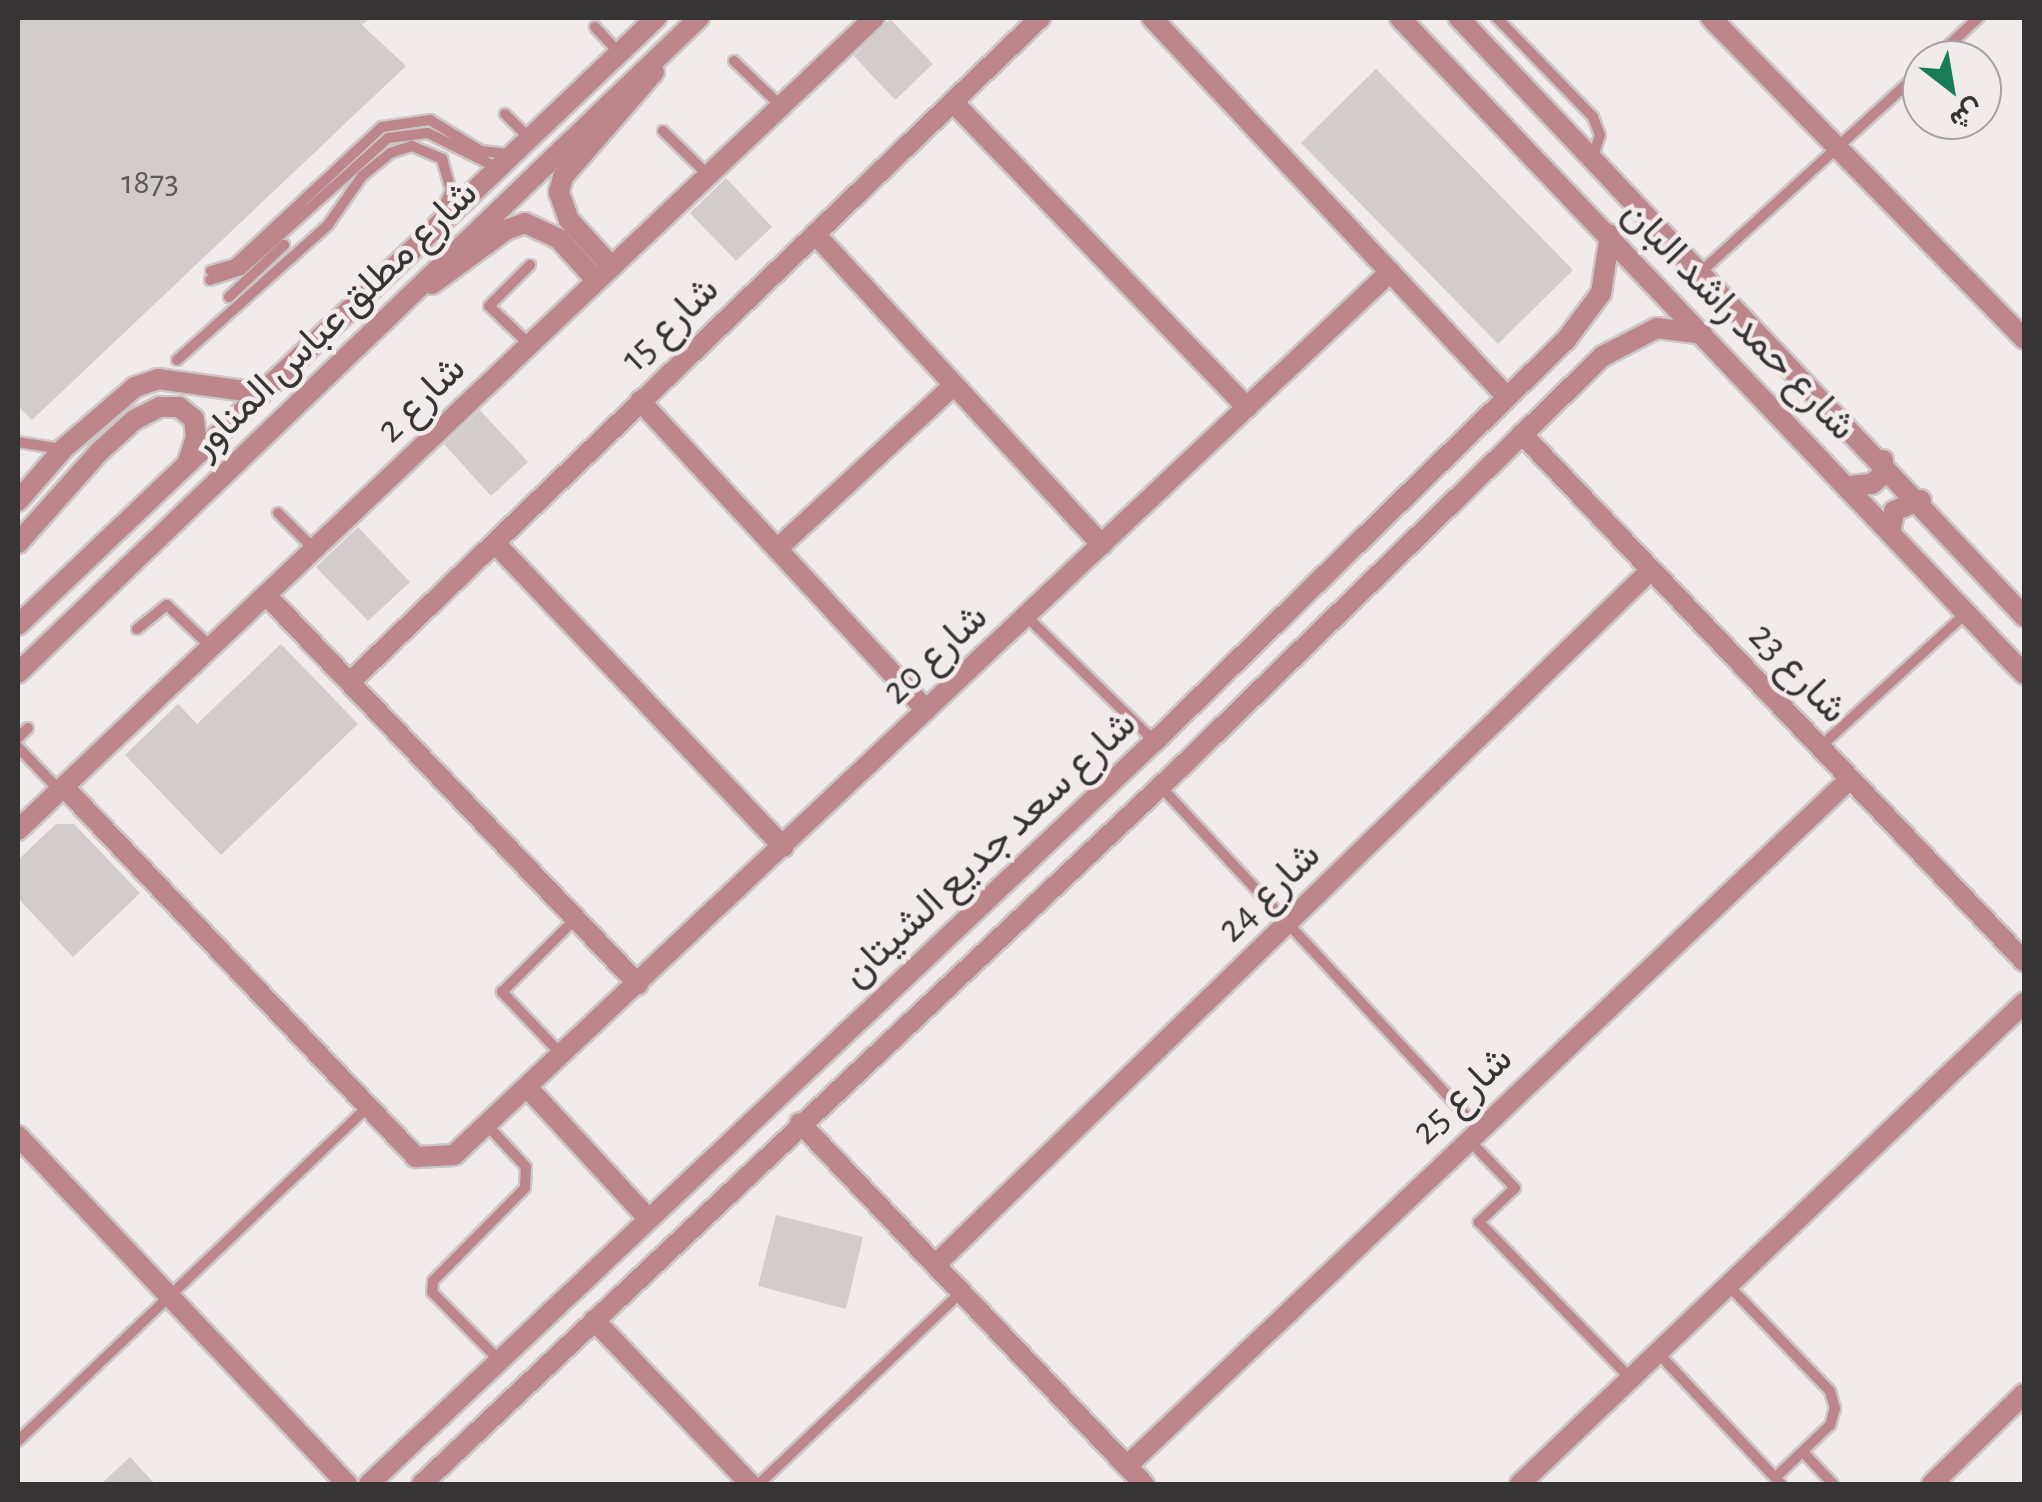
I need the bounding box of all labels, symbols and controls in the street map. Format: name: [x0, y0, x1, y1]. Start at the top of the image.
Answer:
north arrow: [1902, 40, 2002, 140]
text: ش: [1945, 93, 1988, 135]
house number: 1873: [121, 162, 179, 204]
street label: شارع مطلق عباس المناور: [181, 170, 487, 468]
street label: شارع حمد راشد البان: [1612, 189, 1866, 451]
street label: شارع 15: [611, 266, 729, 382]
street label: شارع 2: [366, 345, 476, 453]
street label: شارع 20: [872, 593, 998, 715]
street label: شارع 23: [1738, 613, 1858, 733]
street label: شارع سعد جديع الشيتان: [832, 700, 1146, 998]
street label: شارع 24: [1208, 831, 1330, 953]
street label: شارع 25: [1401, 1035, 1523, 1155]

